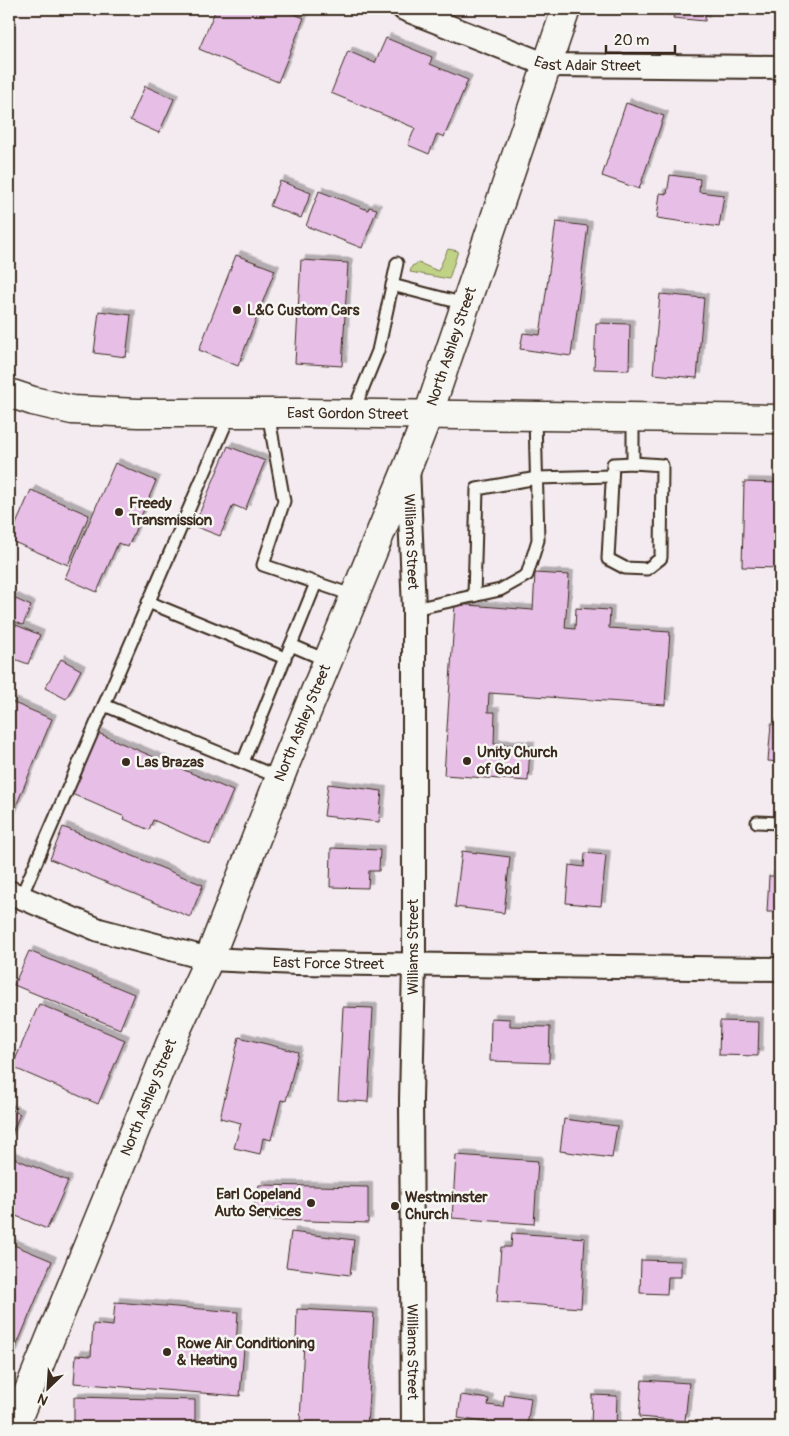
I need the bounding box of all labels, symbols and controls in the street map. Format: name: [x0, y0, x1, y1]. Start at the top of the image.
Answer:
scale bar: [606, 22, 675, 54]
text: 20 m: [614, 31, 649, 50]
street label: East Adair Street: [531, 51, 642, 75]
street label: North Ashley Street: [422, 283, 481, 409]
place label: L&C Custom Cars: [247, 301, 360, 320]
marker: L&C Custom Cars: [231, 304, 243, 316]
street label: East Gordon Street: [287, 403, 409, 424]
place label: Freedy Transmission: [128, 494, 213, 530]
street label: Williams Street: [400, 494, 423, 591]
marker: Freedy Transmission: [113, 506, 125, 518]
street label: North Ashley Street: [270, 661, 335, 784]
place label: Unity Church of God: [476, 743, 558, 779]
place label: Las Brazas: [136, 753, 204, 772]
marker: Unity Church of God: [461, 755, 473, 767]
marker: Las Brazas: [120, 756, 132, 768]
street label: Williams Street: [404, 898, 423, 995]
street label: East Force Street: [272, 952, 385, 974]
street label: North Ashley Street: [116, 1035, 181, 1159]
place label: Earl Copeland Auto Services: [214, 1185, 301, 1221]
place label: Westminster Church: [405, 1188, 488, 1224]
marker: Earl Copeland Auto Services: [305, 1197, 317, 1209]
marker: Westminster Church: [389, 1200, 401, 1212]
street label: Williams Street: [403, 1304, 422, 1401]
place label: Rowe Air Conditioning & Heating: [177, 1334, 315, 1370]
marker: Rowe Air Conditioning & Heating: [161, 1346, 173, 1358]
north arrow: [22, 1364, 72, 1414]
text: N: [35, 1390, 51, 1409]

